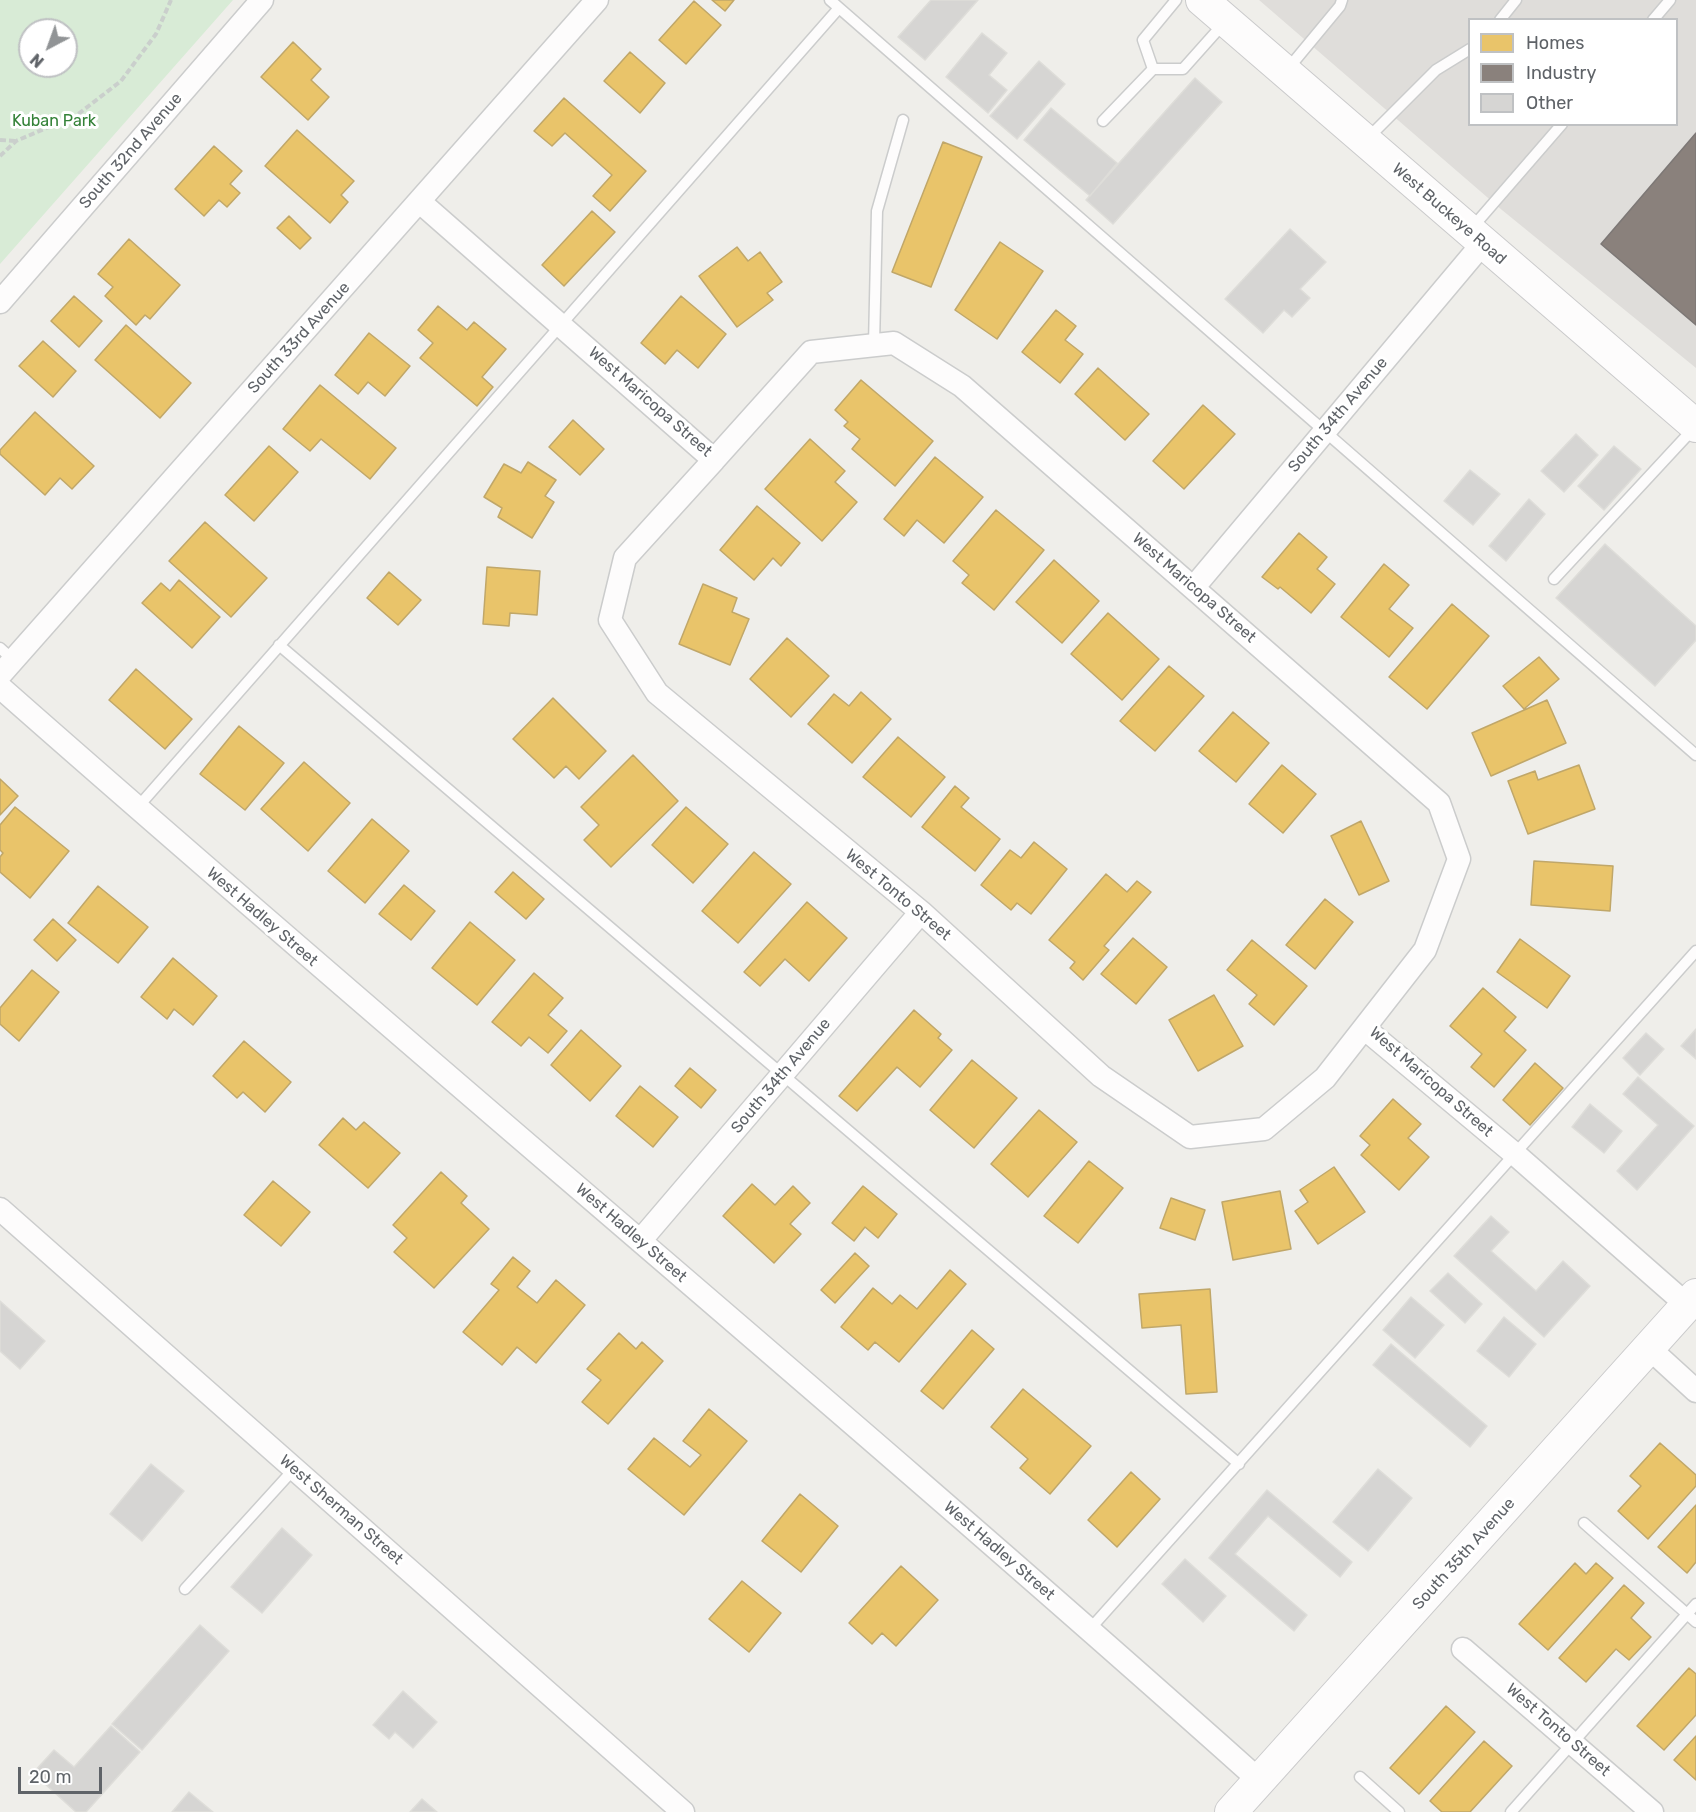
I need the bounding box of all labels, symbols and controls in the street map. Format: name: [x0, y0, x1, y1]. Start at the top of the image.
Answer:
north arrow: [18, 18, 78, 78]
legend: [1468, 18, 1678, 126]
text: Homes: [1526, 32, 1584, 54]
text: N: [27, 50, 48, 71]
text: Industry: [1526, 62, 1596, 84]
street label: South 32nd Avenue: [76, 89, 186, 213]
text: Other: [1526, 92, 1573, 114]
park label: Kuban Park: [12, 111, 96, 131]
street label: West Buckeye Road: [1388, 159, 1510, 269]
street label: South 33rd Avenue: [244, 278, 354, 398]
street label: West Maricopa Street: [584, 343, 716, 461]
street label: South 34th Avenue: [1284, 354, 1392, 476]
street label: West Maricopa Street: [1128, 529, 1260, 647]
street label: West Tonto Street: [841, 845, 955, 945]
street label: West Hadley Street: [202, 863, 322, 971]
street label: South 34th Avenue: [727, 1015, 835, 1137]
street label: West Maricopa Street: [1365, 1023, 1497, 1141]
street label: West Hadley Street: [571, 1179, 691, 1287]
street label: West Sherman Street: [275, 1451, 407, 1569]
street label: South 35th Avenue: [1409, 1494, 1519, 1614]
street label: West Hadley Street: [939, 1497, 1059, 1605]
street label: West Tonto Street: [1502, 1679, 1614, 1781]
scale bar: [21, 1755, 105, 1793]
text: 20 m: [29, 1766, 71, 1788]

